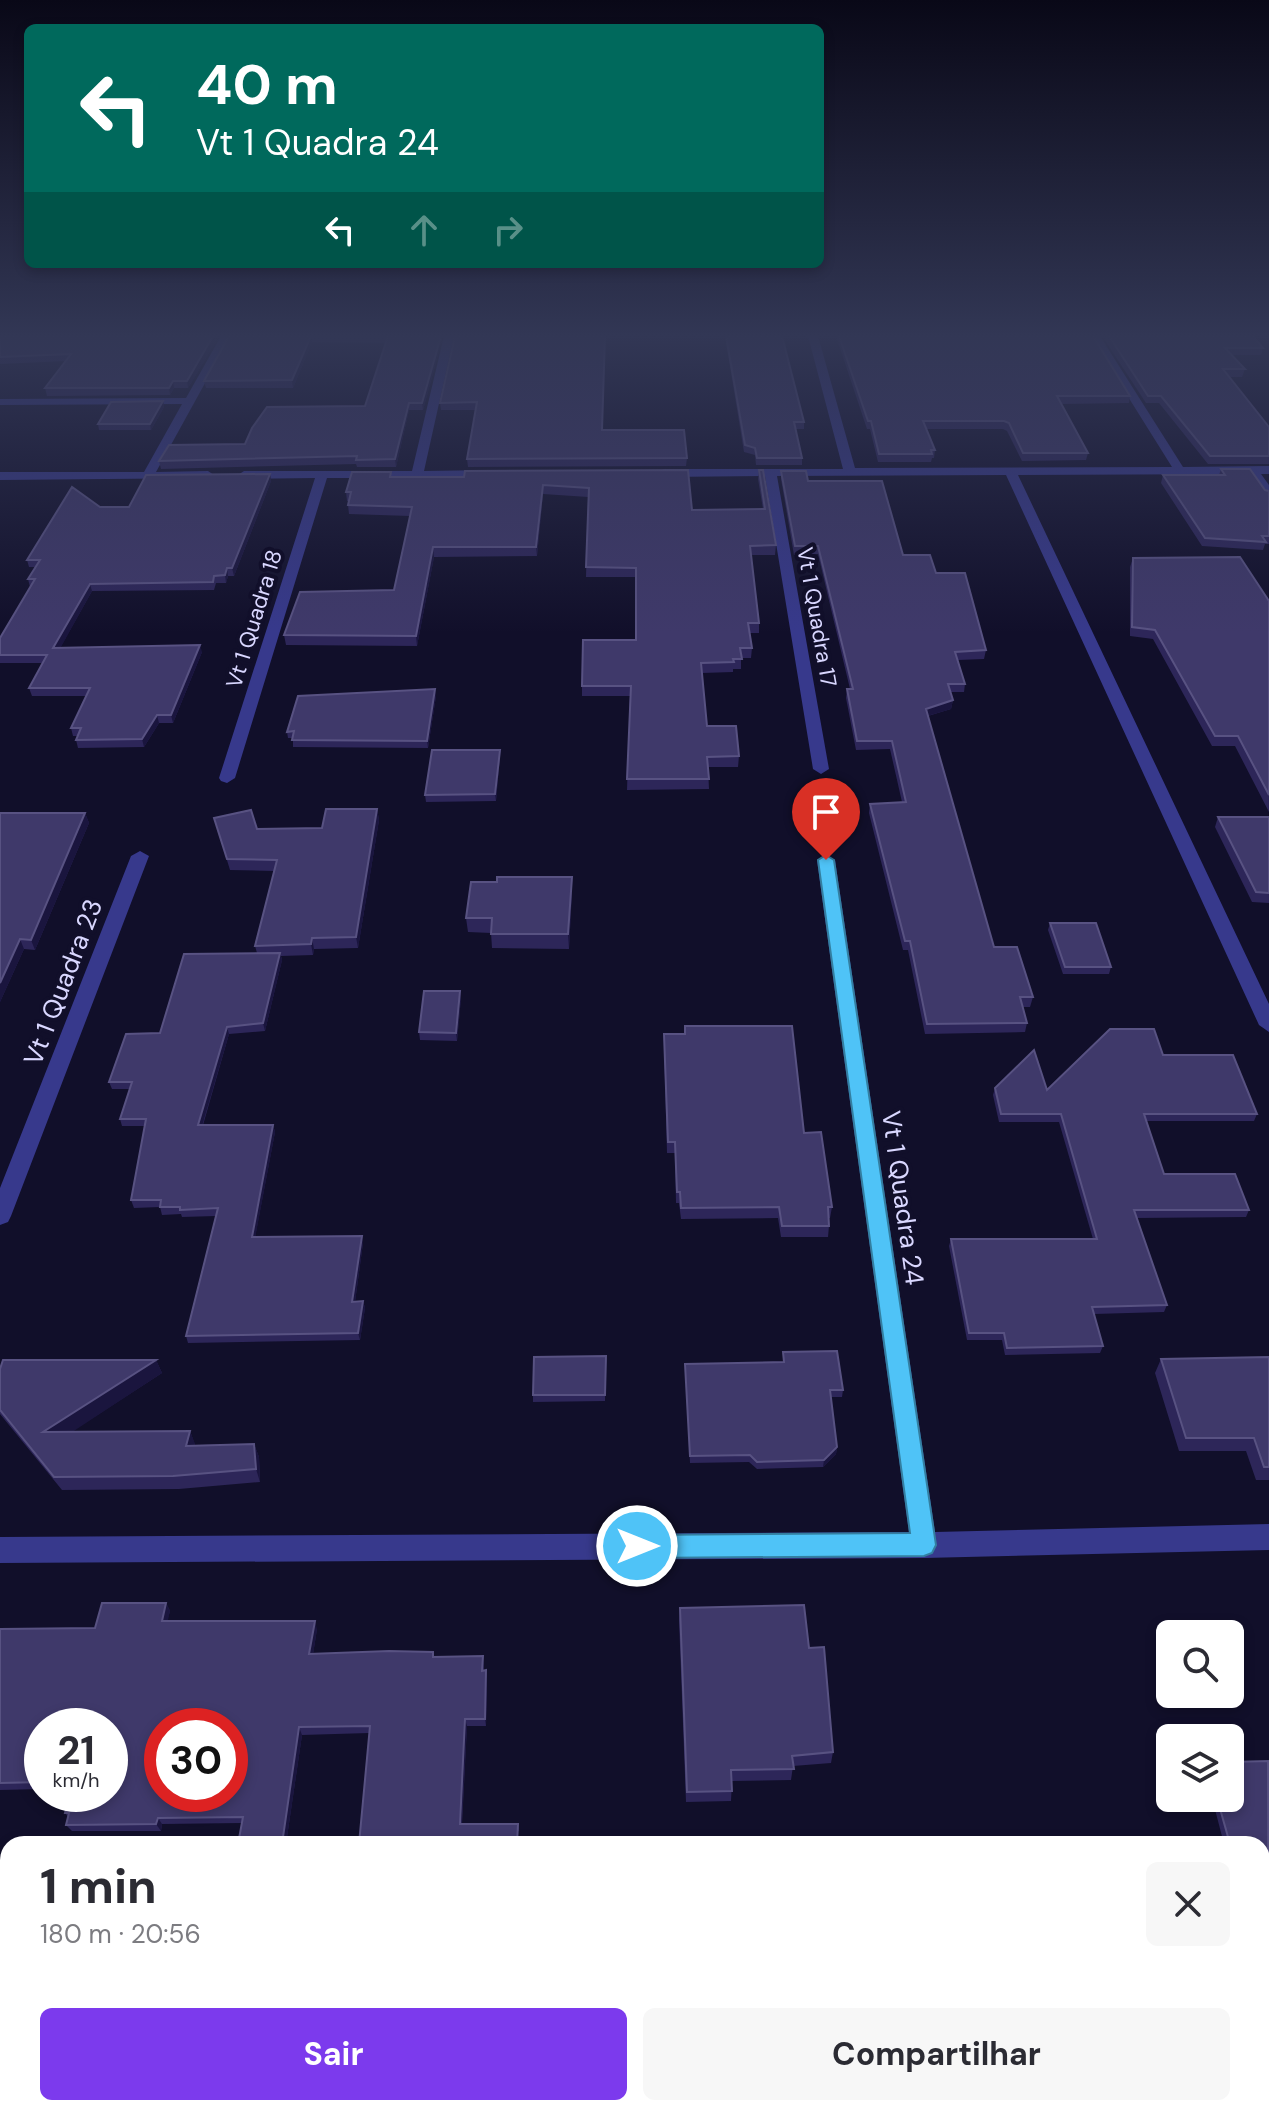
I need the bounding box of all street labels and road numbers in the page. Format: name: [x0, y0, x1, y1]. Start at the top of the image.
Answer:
street label: Vt 1 Quadra 17: [790, 545, 844, 689]
street label: Vt 1 Quadra 18: [219, 546, 289, 692]
street label: Vt 1 Quadra 23: [16, 894, 110, 1070]
street label: Vt 1 Quadra 24: [874, 1109, 932, 1287]

